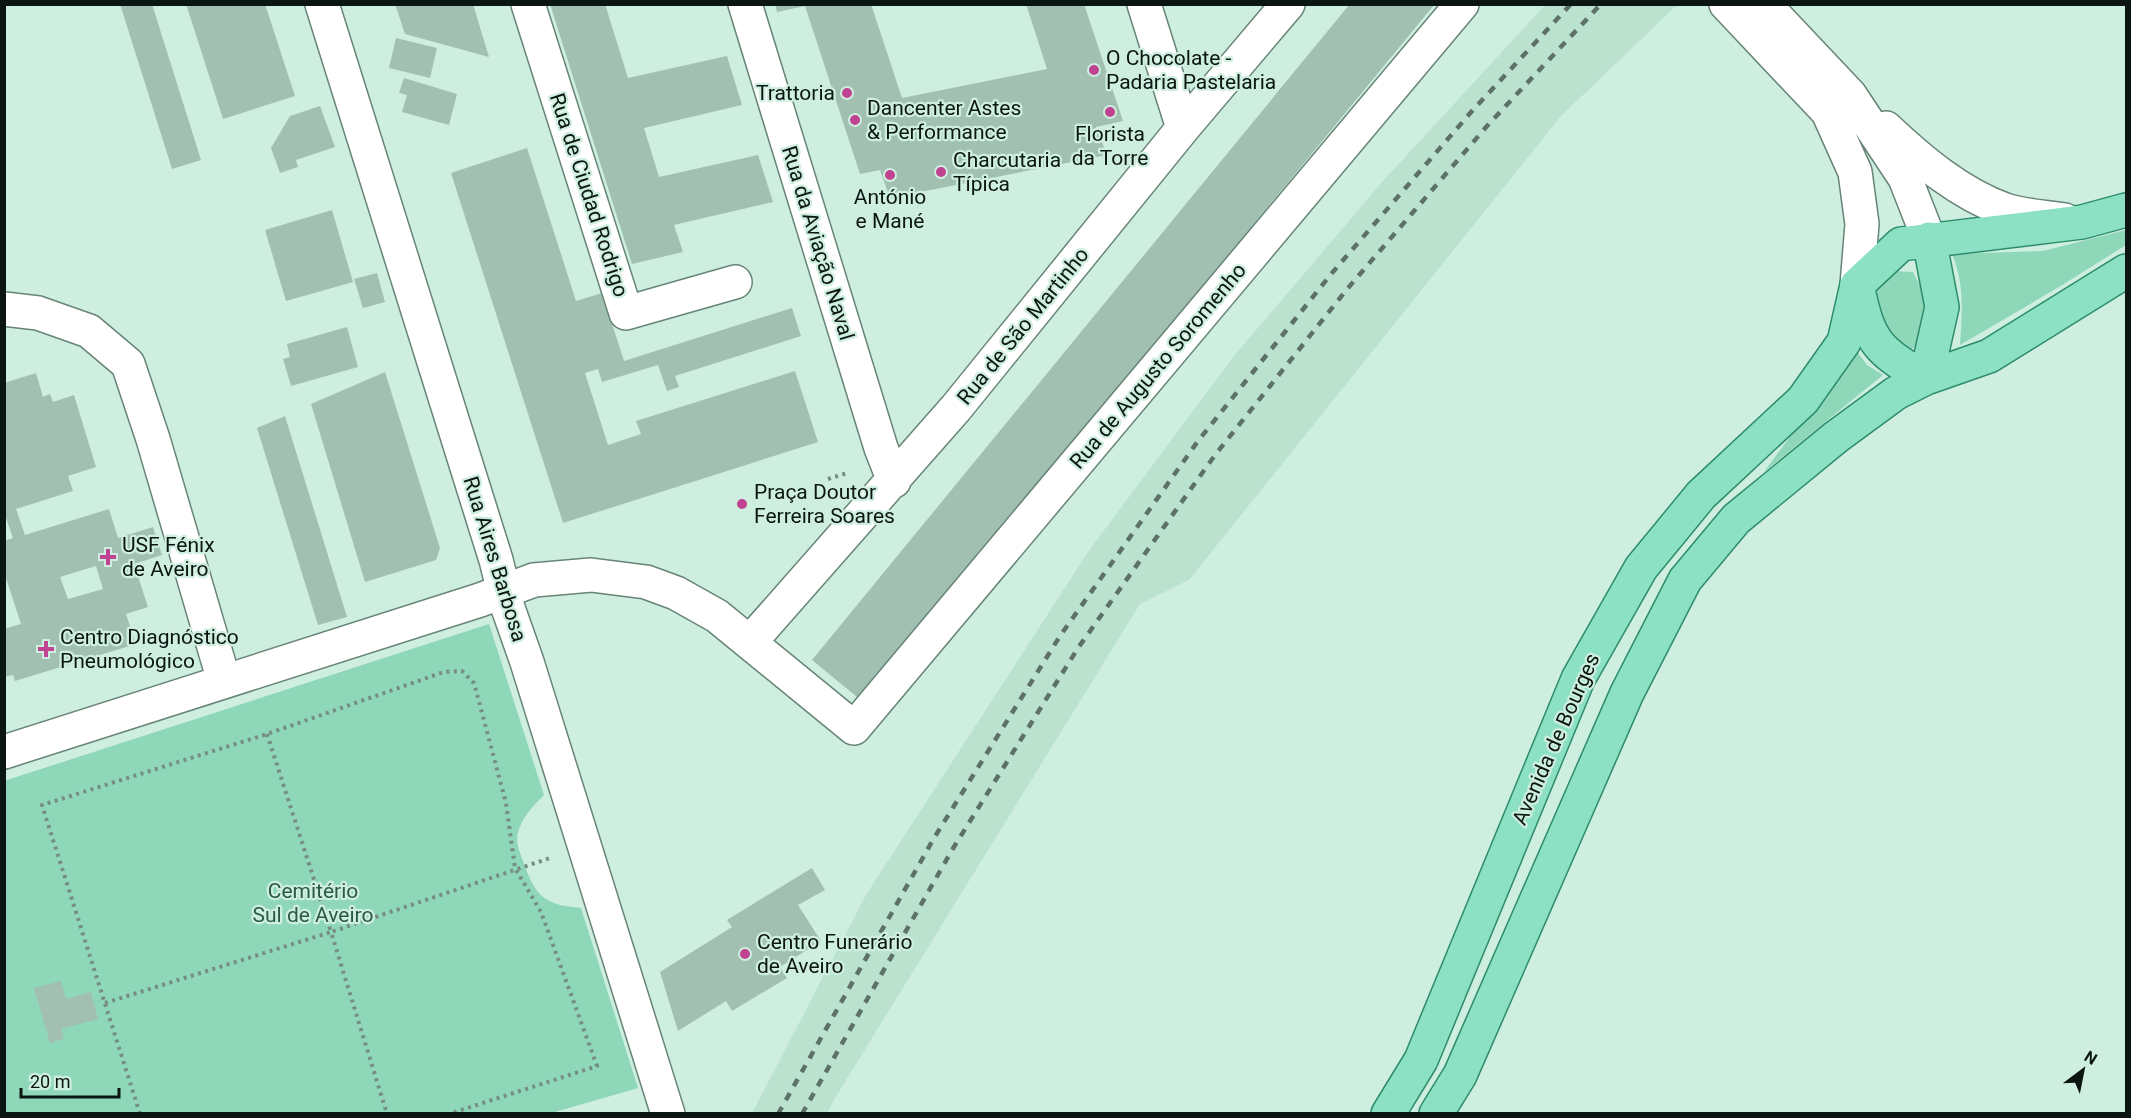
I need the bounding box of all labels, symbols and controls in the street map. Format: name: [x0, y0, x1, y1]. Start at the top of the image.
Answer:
place label: O Chocolate - Padaria Pastelaria: [1106, 46, 1276, 94]
marker: O Chocolate - Padaria Pastelaria: [1087, 63, 1101, 77]
place label: Trattoria: [756, 81, 835, 105]
marker: Trattoria: [840, 86, 854, 100]
street label: Rua de Ciudad Rodrigo: [545, 90, 633, 300]
place label: Dancenter Astes & Performance: [867, 96, 1021, 144]
marker: Florista da Torre: [1103, 105, 1117, 119]
marker: Dancenter Astes & Performance: [848, 113, 862, 127]
place label: Florista da Torre: [1072, 122, 1148, 170]
street label: Rua da Aviação Naval: [777, 143, 859, 343]
place label: Charcutaria Típica: [953, 148, 1061, 196]
marker: Charcutaria Típica: [934, 165, 948, 179]
marker: António e Mané: [883, 168, 897, 182]
place label: António e Mané: [854, 185, 926, 233]
street label: Rua de São Martinho: [952, 243, 1094, 409]
street label: Rua de Augusto Soromenho: [1065, 258, 1251, 474]
street label: Rua Aires Barbosa: [458, 473, 532, 645]
place label: Praça Doutor Ferreira Soares: [754, 480, 895, 528]
marker: Praça Doutor Ferreira Soares: [735, 497, 749, 511]
place label: USF Fénix de Aveiro: [122, 533, 215, 581]
marker: USF Fénix de Aveiro: [99, 548, 117, 566]
place label: Centro Diagnóstico Pneumológico: [60, 625, 239, 673]
marker: Centro Diagnóstico Pneumológico: [37, 640, 55, 658]
street label: Avenida de Bourges: [1507, 650, 1605, 828]
park label: Cemitério Sul de Aveiro: [253, 879, 373, 927]
place label: Centro Funerário de Aveiro: [757, 930, 912, 978]
marker: Centro Funerário de Aveiro: [738, 947, 752, 961]
north arrow: [2053, 1040, 2113, 1100]
text: N: [2081, 1047, 2101, 1069]
scale bar: [21, 1061, 118, 1099]
text: 20 m: [30, 1071, 70, 1092]

